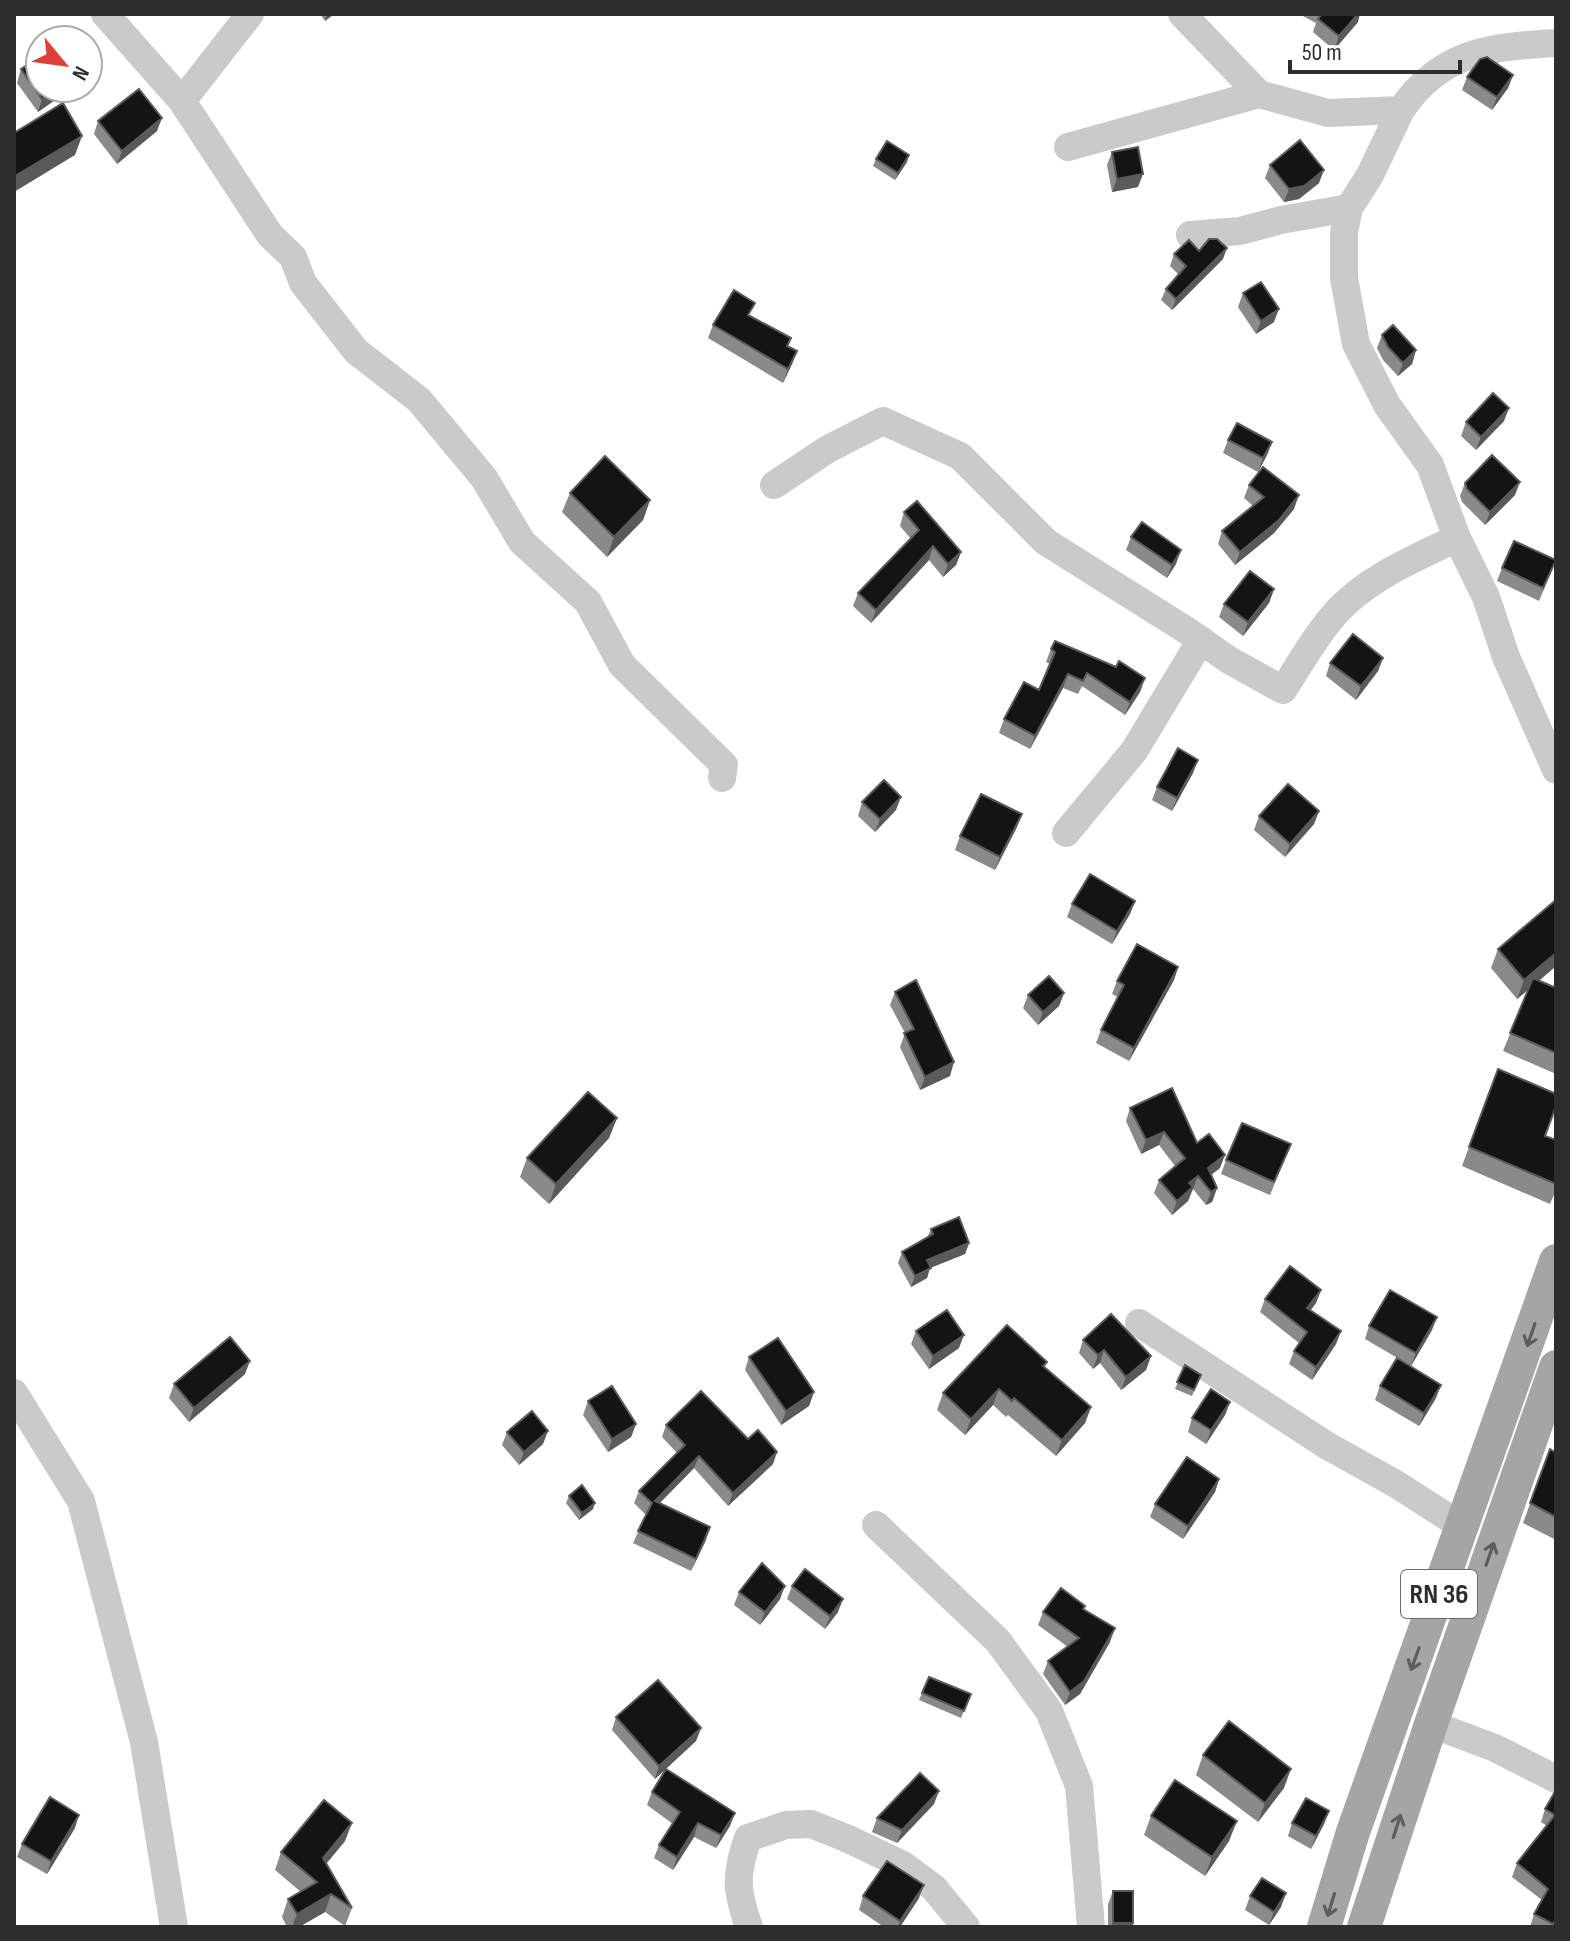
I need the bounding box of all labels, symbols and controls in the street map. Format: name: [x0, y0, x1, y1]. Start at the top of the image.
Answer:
north arrow: [24, 24, 104, 104]
scale bar: [1290, 24, 1460, 74]
text: 50 m: [1302, 38, 1342, 67]
text: N: [66, 61, 95, 85]
one-way arrow: [1522, 1322, 1537, 1347]
one-way arrow: [1484, 1542, 1499, 1567]
road number: RN 36: [1401, 1570, 1477, 1618]
one-way arrow: [1407, 1646, 1421, 1671]
one-way arrow: [1391, 1814, 1406, 1839]
one-way arrow: [1323, 1891, 1338, 1917]

